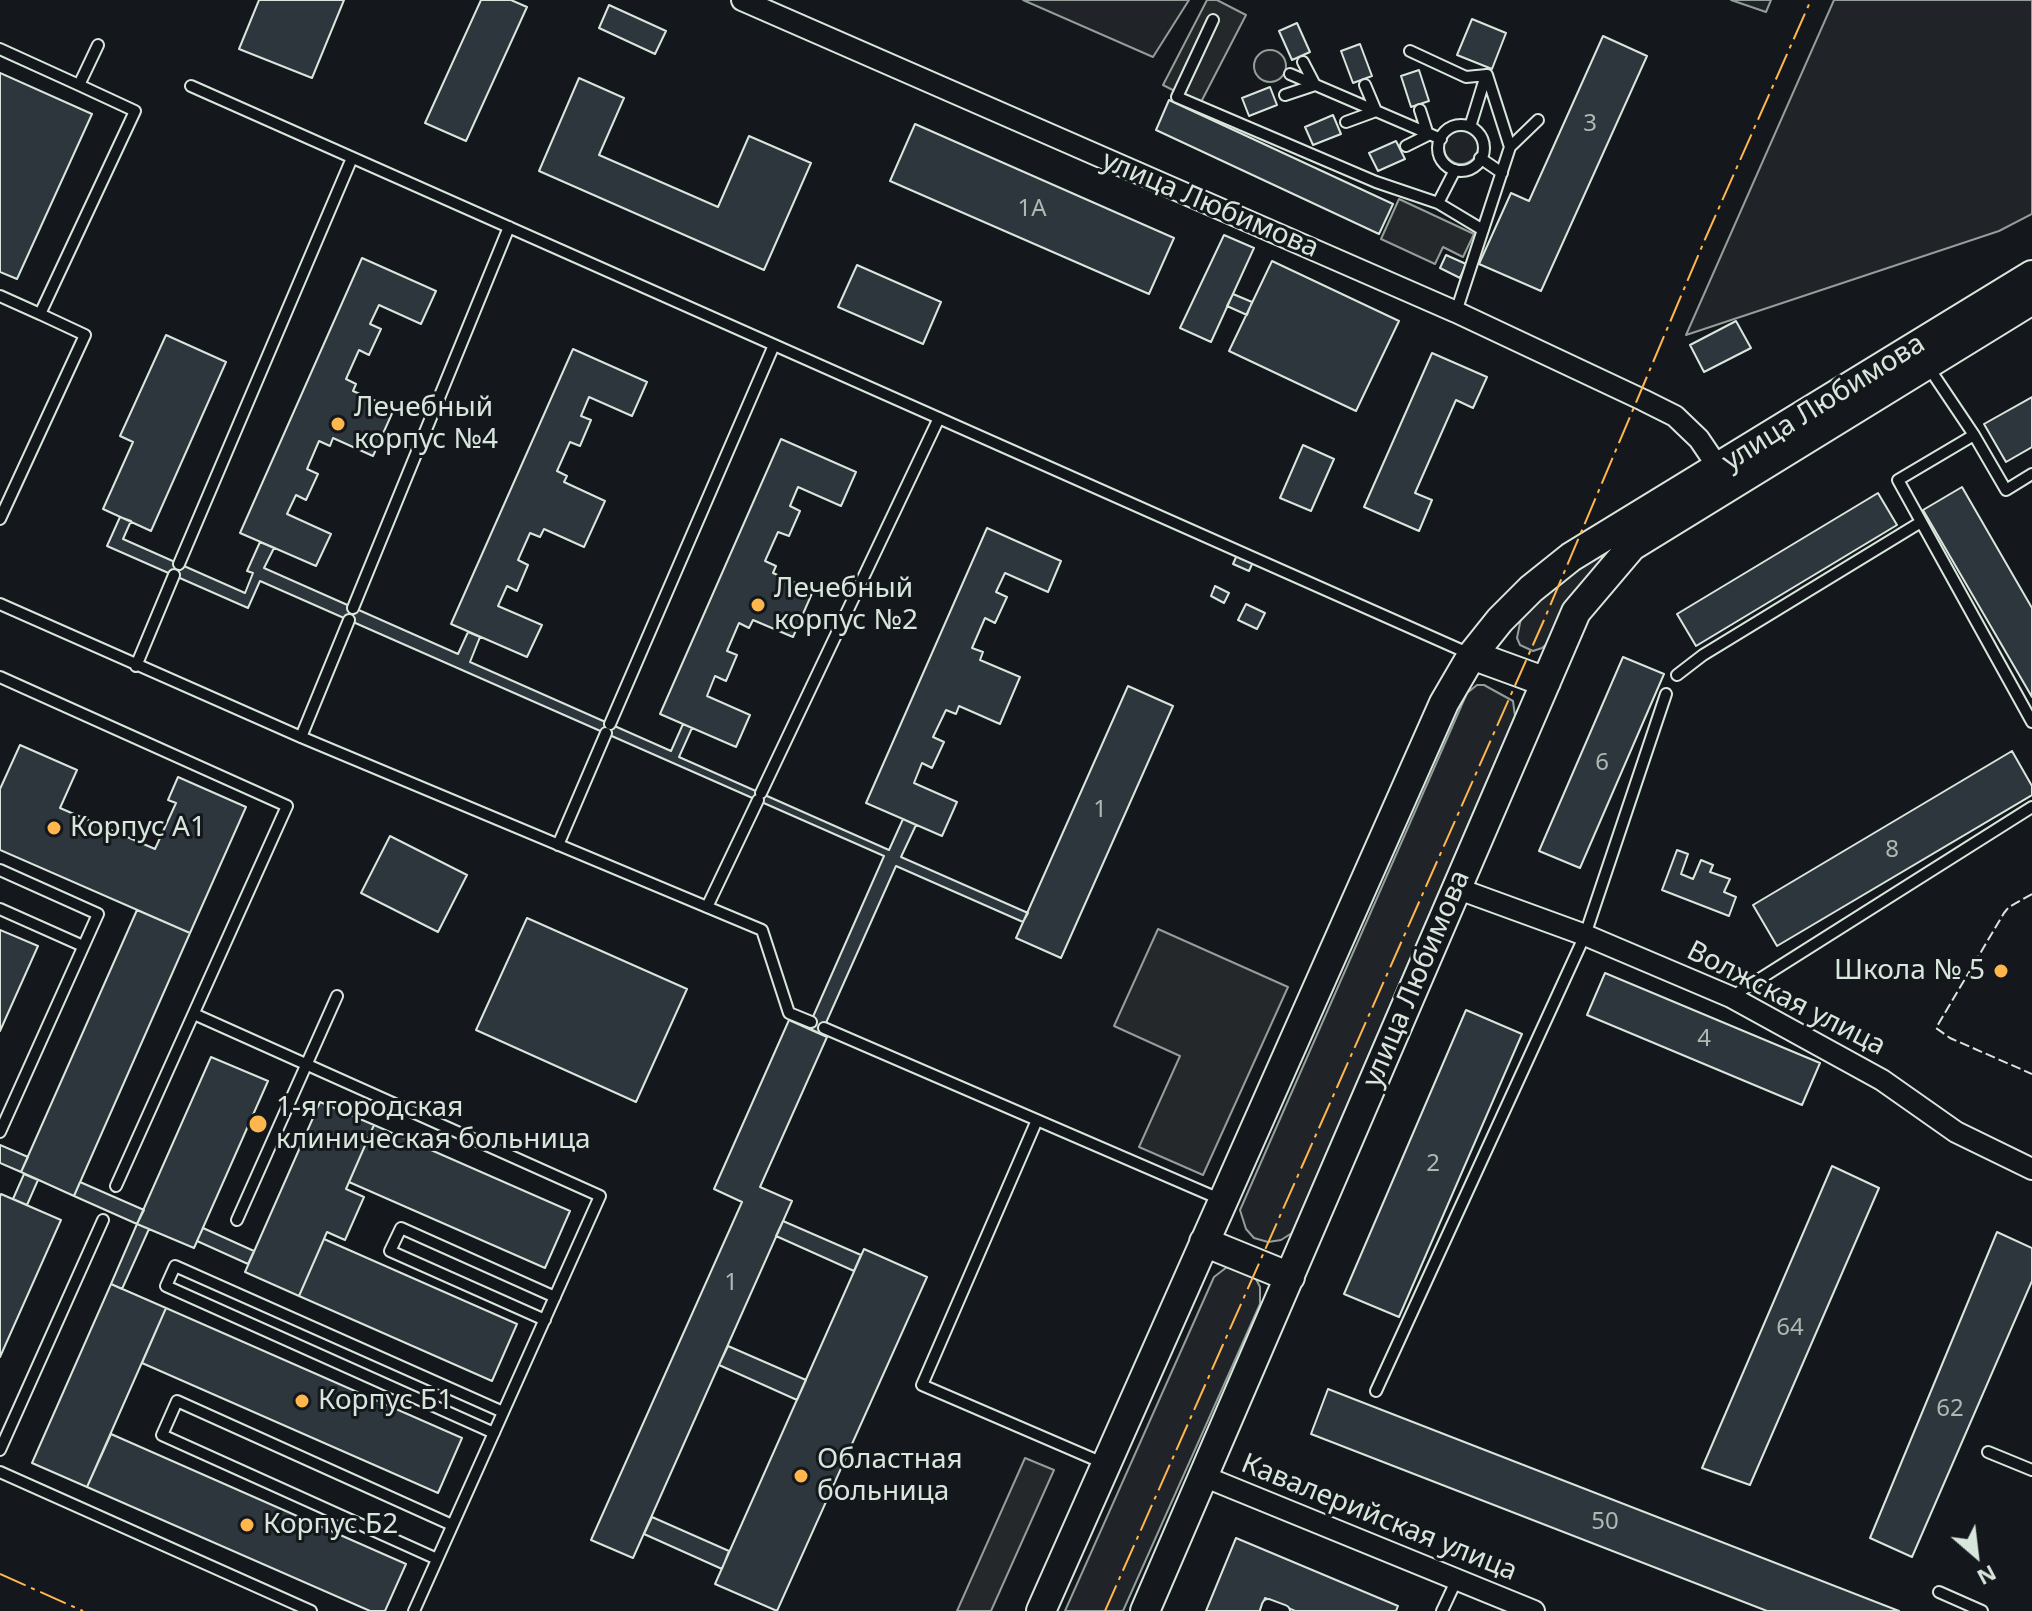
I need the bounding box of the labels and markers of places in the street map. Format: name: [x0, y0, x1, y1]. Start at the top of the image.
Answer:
place label: Лечебный корпус №4: [354, 391, 498, 457]
marker: Лечебный корпус №4: [329, 415, 347, 433]
place label: Лечебный корпус №2: [774, 572, 918, 638]
marker: Лечебный корпус №2: [749, 596, 767, 614]
place label: Корпус А1: [70, 811, 206, 845]
marker: Корпус А1: [45, 819, 63, 837]
place label: Школа № 5: [1834, 954, 1985, 988]
marker: Школа № 5: [1992, 962, 2010, 980]
place label: 1-я городская клиническая больница: [276, 1091, 591, 1157]
marker: 1-я городская клиническая больница: [247, 1113, 269, 1135]
place label: Корпус Б1: [318, 1384, 453, 1418]
marker: Корпус Б1: [293, 1392, 311, 1410]
place label: Областная больница: [817, 1443, 963, 1509]
marker: Областная больница: [792, 1467, 810, 1485]
place label: Корпус Б2: [263, 1508, 398, 1542]
marker: Корпус Б2: [238, 1516, 256, 1534]

